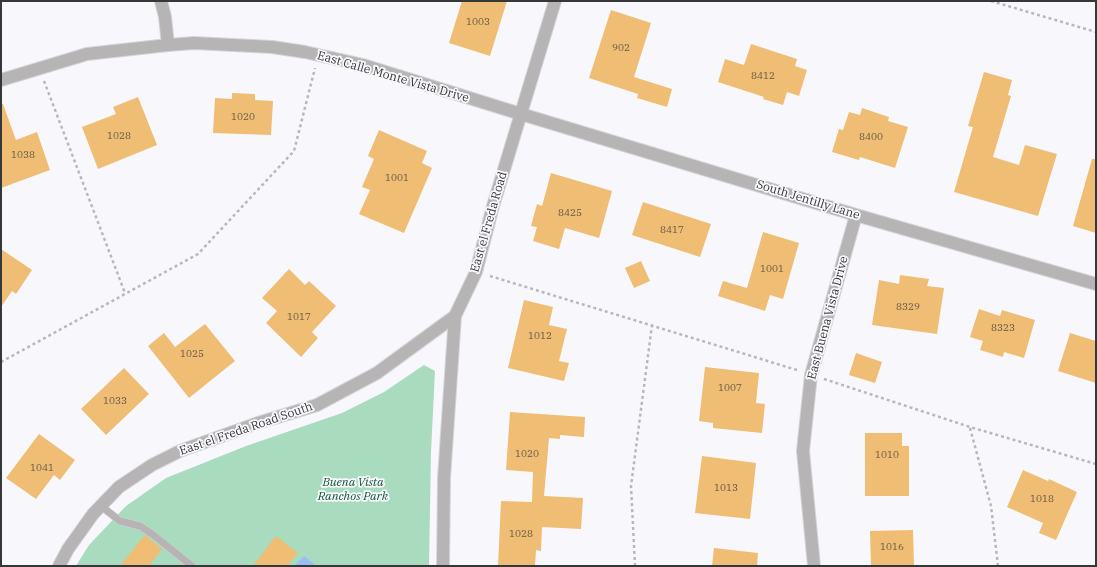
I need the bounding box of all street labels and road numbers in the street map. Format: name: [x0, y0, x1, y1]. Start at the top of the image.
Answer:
street label: East Calle Monte Vista Drive: [315, 48, 471, 106]
street label: East el Freda Road: [468, 170, 510, 274]
street label: South Jentilly Lane: [755, 177, 861, 223]
street label: East Buena Vista Drive: [805, 255, 851, 381]
street label: East el Freda Road South: [177, 399, 315, 459]

